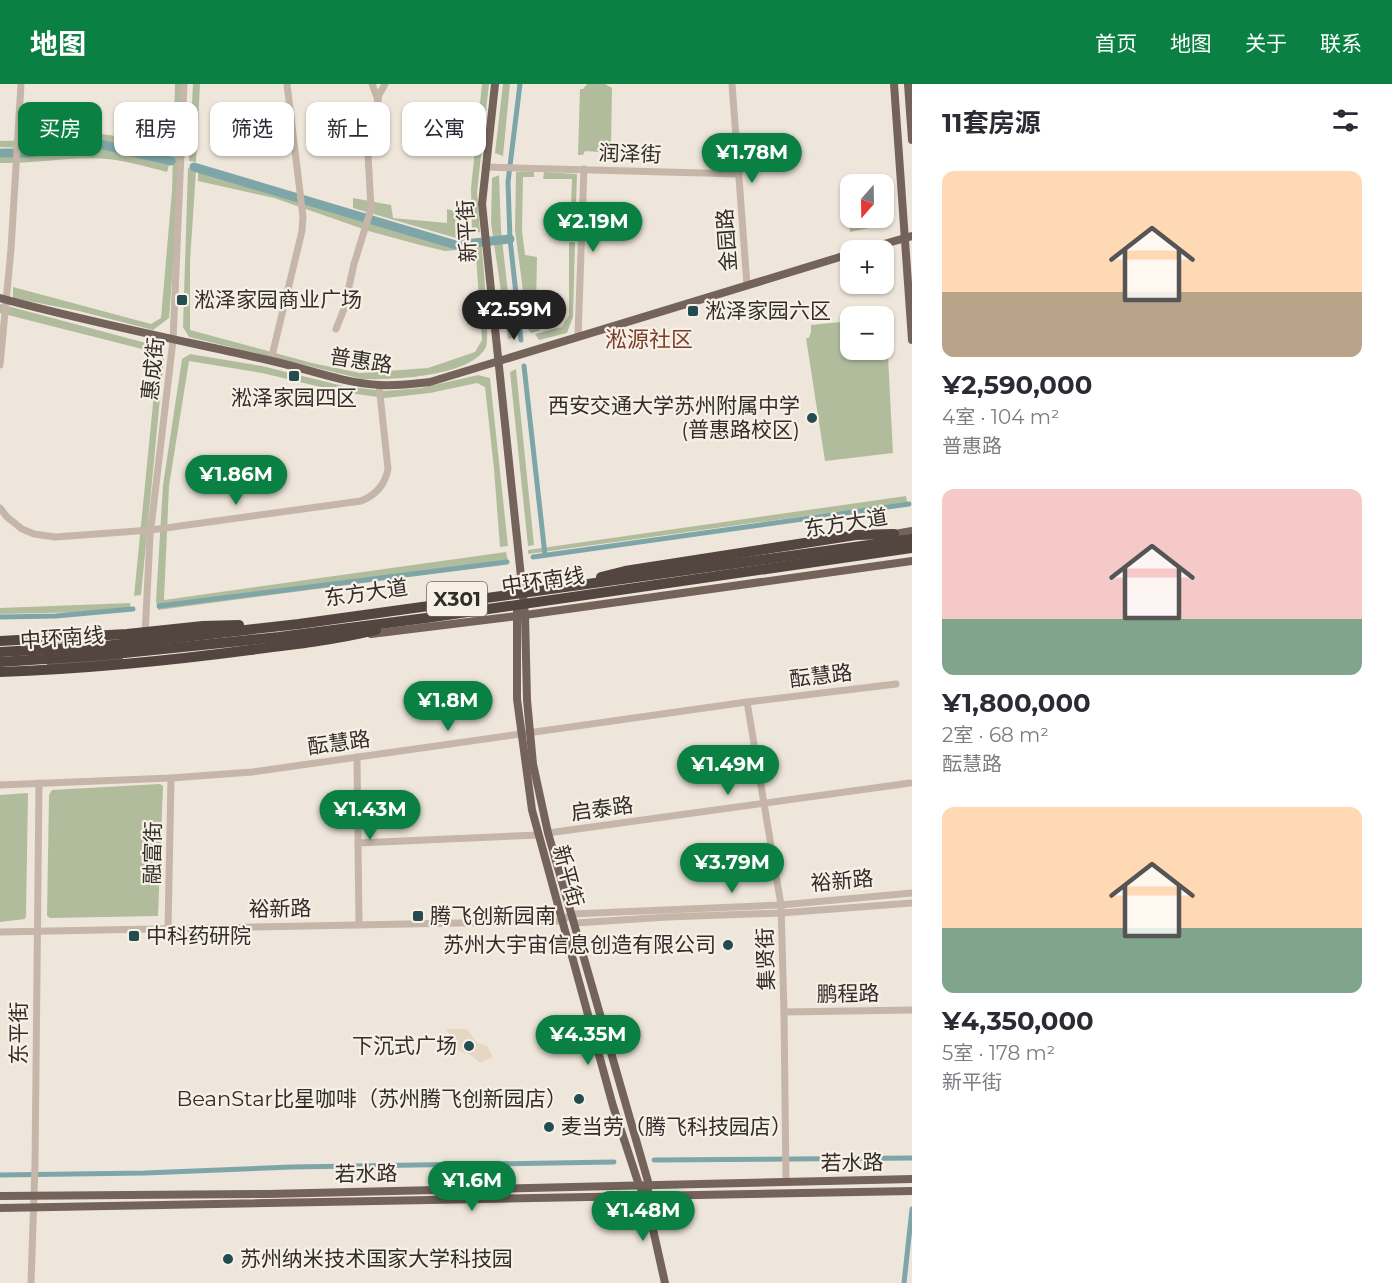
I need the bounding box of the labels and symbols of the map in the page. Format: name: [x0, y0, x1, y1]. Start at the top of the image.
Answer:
pin: ¥1.78M: [703, 133, 801, 184]
street label: 润泽街: [598, 140, 662, 167]
north arrow: [840, 174, 894, 228]
street label: 新平街: [452, 199, 481, 263]
pin: ¥2.19M: [544, 202, 642, 253]
street label: 金园路: [712, 208, 741, 272]
place label: 淞泽家园商业广场: [194, 287, 362, 312]
pin: ¥2.59M: [465, 290, 563, 341]
marker: 淞泽家园商业广场: [175, 293, 189, 307]
place label: 淞泽家园六区: [705, 298, 831, 323]
marker: 淞泽家园六区: [686, 304, 700, 318]
district label: 淞源社区: [605, 326, 693, 353]
street label: 惠成街: [137, 336, 168, 402]
street label: 普惠路: [328, 343, 394, 378]
marker: 淞泽家园四区: [287, 369, 301, 383]
place label: 淞泽家园四区: [231, 385, 357, 410]
place label: 西安交通大学苏州附属中学 (普惠路校区): [548, 393, 800, 442]
marker: 西安交通大学苏州附属中学 (普惠路校区): [805, 411, 819, 425]
pin: ¥1.86M: [187, 455, 285, 506]
street label: 东方大道: [802, 504, 889, 541]
street label: 中环南线: [500, 562, 586, 599]
street label: 东方大道: [323, 574, 409, 611]
road number: X301: [427, 582, 487, 616]
street label: 中环南线: [19, 622, 105, 653]
street label: 酝慧路: [788, 659, 854, 692]
pin: ¥1.8M: [406, 681, 490, 732]
street label: 酝慧路: [306, 726, 372, 759]
pin: ¥1.49M: [679, 745, 777, 796]
pin: ¥1.43M: [321, 790, 419, 841]
street label: 启泰路: [569, 792, 635, 825]
street label: 融富街: [139, 821, 166, 885]
street label: 新平街: [548, 842, 589, 910]
pin: ¥3.79M: [683, 843, 781, 894]
street label: 裕新路: [809, 865, 874, 896]
street label: 裕新路: [248, 895, 312, 922]
place label: 腾飞创新园南: [430, 903, 556, 928]
marker: 腾飞创新园南: [411, 909, 425, 923]
place label: 中科药研院: [146, 923, 251, 948]
street label: 集贤街: [752, 927, 779, 991]
marker: 中科药研院: [127, 929, 141, 943]
place label: 苏州大宇宙信息创造有限公司: [443, 932, 716, 957]
marker: 苏州大宇宙信息创造有限公司: [721, 938, 735, 952]
street label: 鹏程路: [816, 980, 880, 1007]
street label: 东平街: [6, 1002, 31, 1065]
pin: ¥4.35M: [539, 1015, 637, 1066]
place label: 下沉式广场: [352, 1033, 457, 1058]
marker: 下沉式广场: [462, 1039, 476, 1053]
place label: BeanStar比星咖啡（苏州腾飞创新园店）: [176, 1086, 567, 1111]
marker: BeanStar比星咖啡（苏州腾飞创新园店）: [572, 1092, 586, 1106]
place label: 麦当劳（腾飞科技园店）: [561, 1114, 792, 1139]
marker: 麦当劳（腾飞科技园店）: [542, 1120, 556, 1134]
street label: 若水路: [820, 1149, 884, 1176]
street label: 若水路: [334, 1160, 398, 1187]
pin: ¥1.6M: [430, 1161, 514, 1212]
pin: ¥1.48M: [594, 1191, 692, 1242]
place label: 苏州纳米技术国家大学科技园: [240, 1246, 513, 1271]
marker: 苏州纳米技术国家大学科技园: [221, 1252, 235, 1266]

